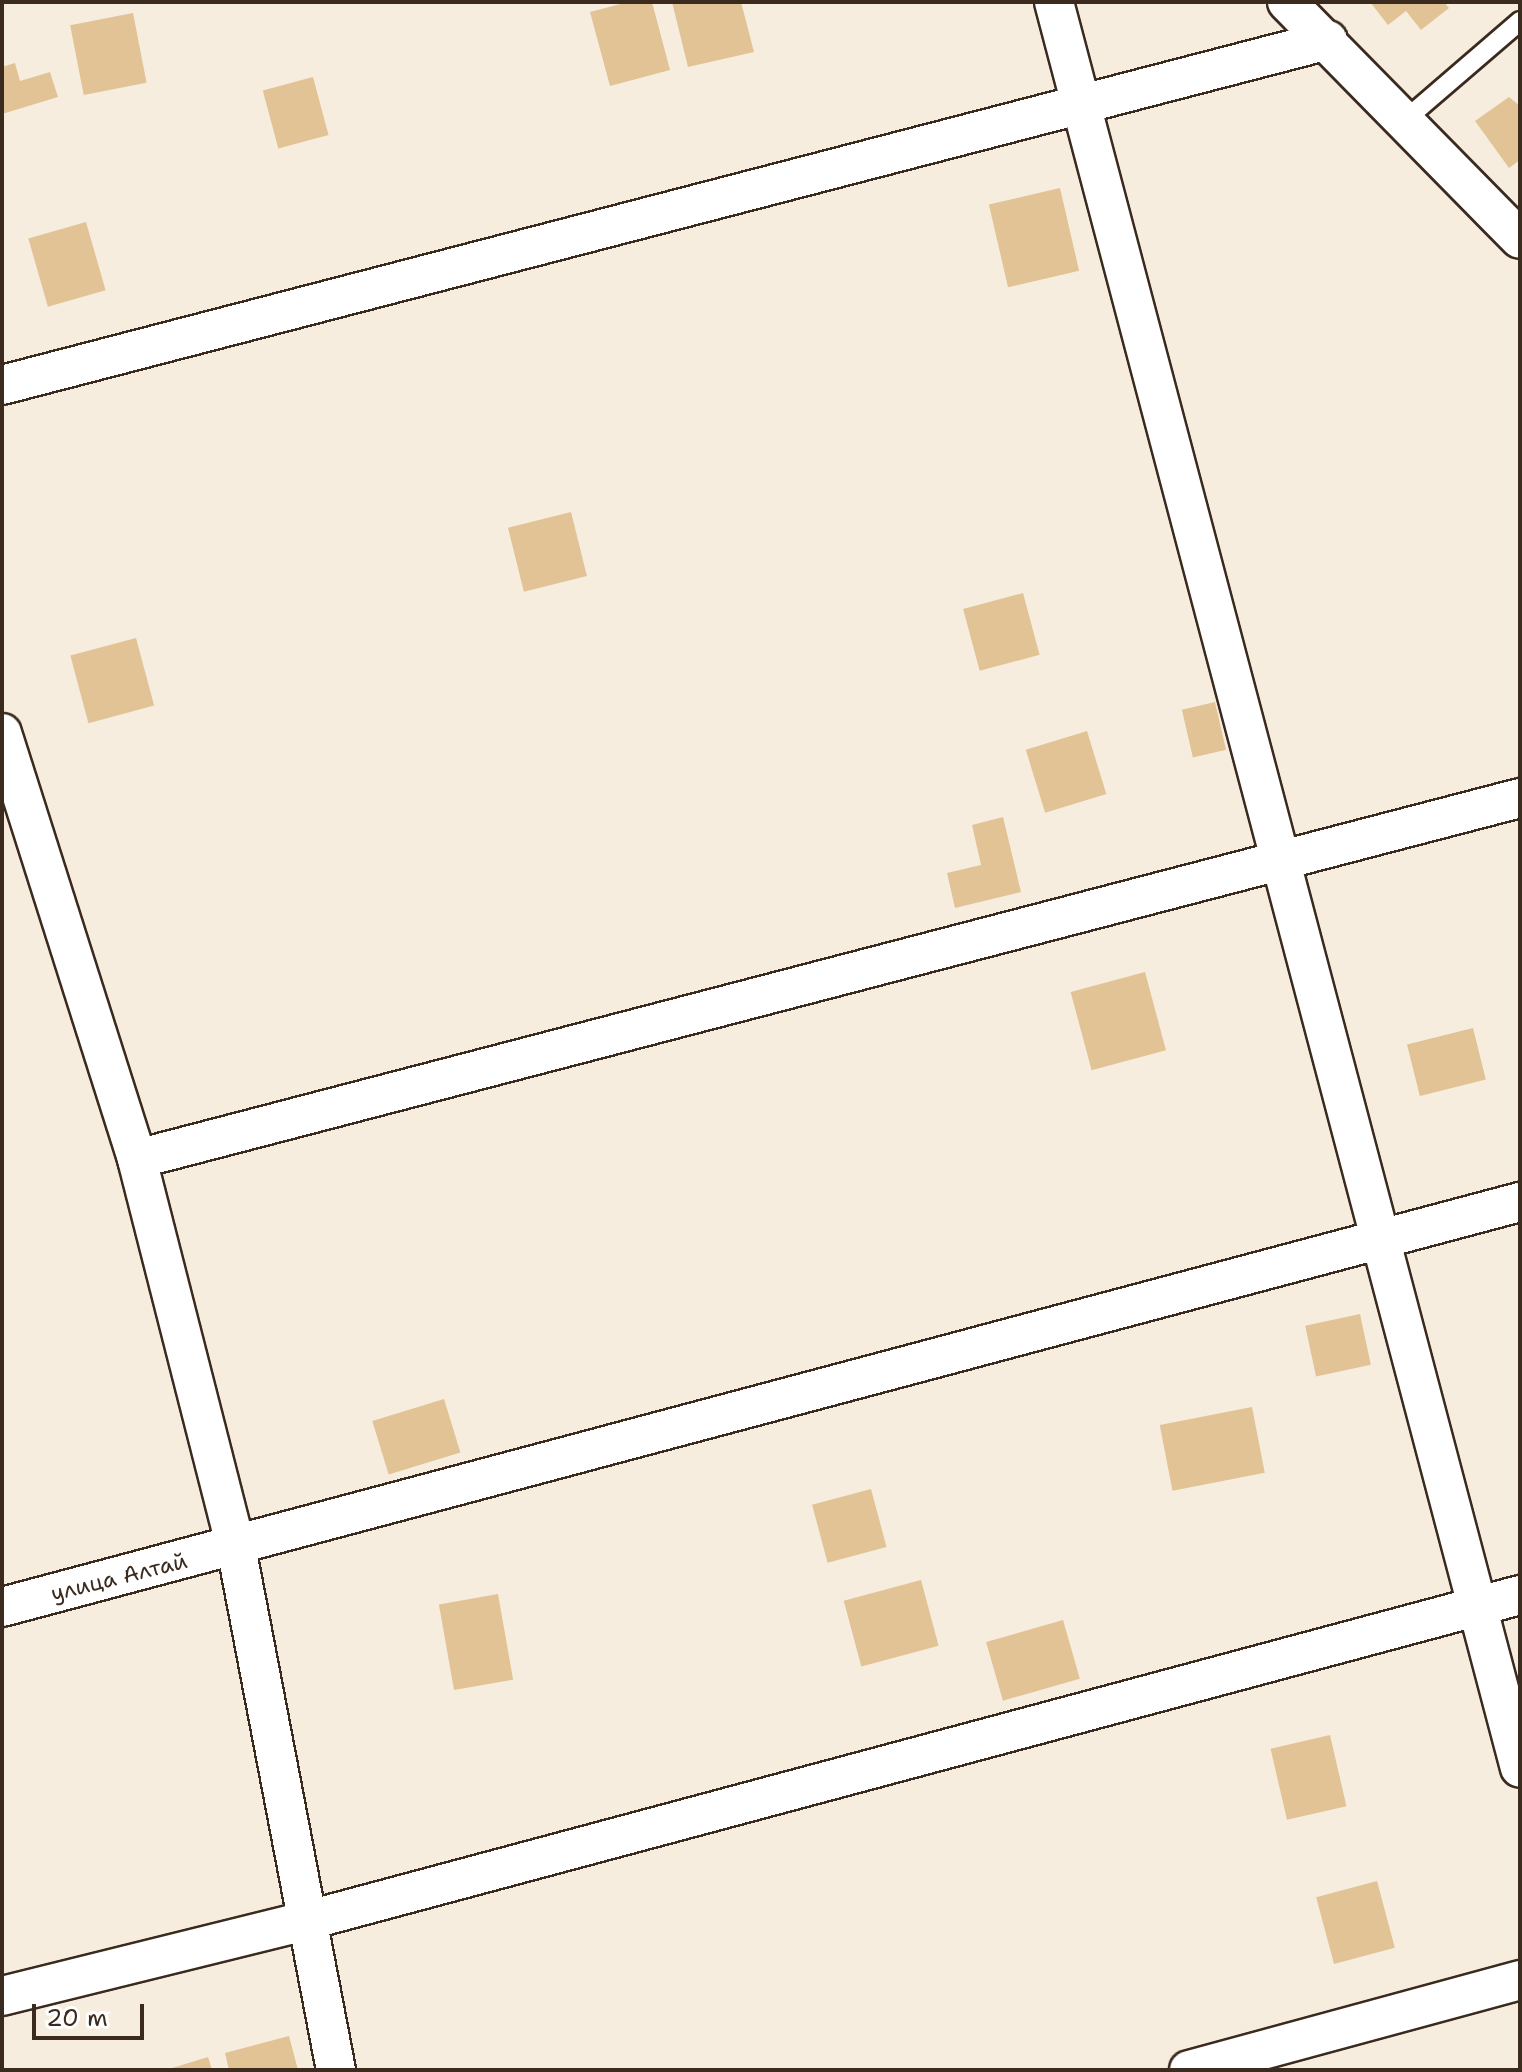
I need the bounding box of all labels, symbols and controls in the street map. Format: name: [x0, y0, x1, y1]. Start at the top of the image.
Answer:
street label: улица Алтай: [48, 1547, 190, 1607]
scale bar: [36, 1988, 148, 2038]
text: 20 m: [46, 2002, 108, 2034]

